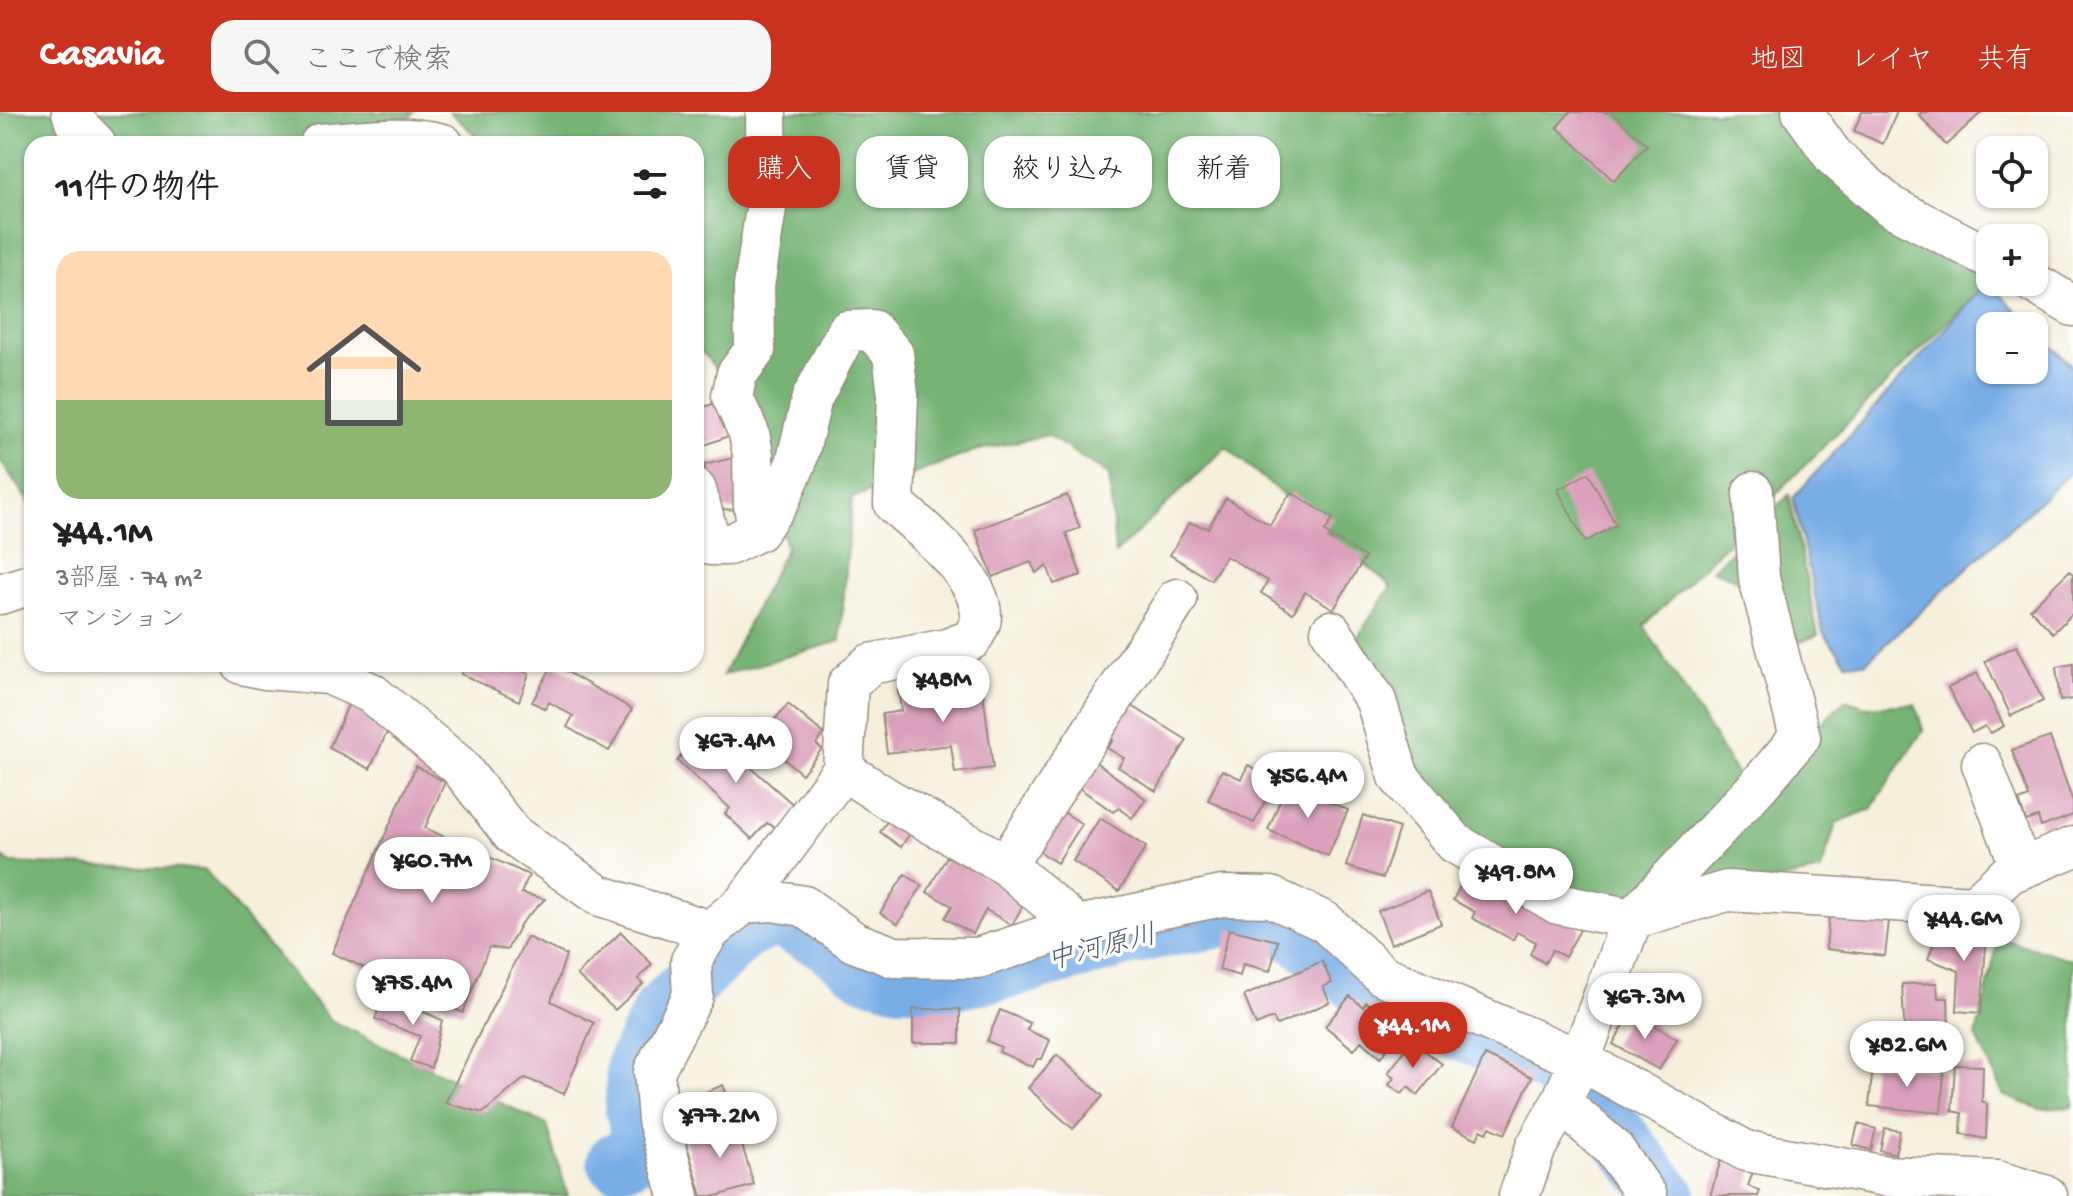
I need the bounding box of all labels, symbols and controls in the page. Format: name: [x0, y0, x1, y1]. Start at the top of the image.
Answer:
search box: [211, 20, 771, 92]
text: Casavia: [40, 34, 163, 78]
icon: search: [239, 34, 283, 78]
text: ここで検索: [303, 45, 453, 80]
text: 地図: [1750, 45, 1806, 78]
text: レイヤ: [1850, 45, 1933, 78]
text: 共有: [1977, 45, 2033, 78]
chip: 購入: [728, 136, 840, 208]
chip: 賃貸: [856, 136, 968, 208]
chip: 絞り込み: [984, 136, 1152, 208]
chip: 新着: [1168, 136, 1280, 208]
map controls: [1976, 136, 2048, 384]
button: locate: [1976, 136, 2048, 208]
icon: filters: [628, 162, 672, 206]
text: 11件の物件: [56, 171, 219, 211]
button: +: [1976, 224, 2048, 296]
icon: home: [292, 303, 436, 447]
button: −: [1976, 312, 2048, 384]
text: ¥44.1M: [56, 515, 152, 555]
text: 3部屋 · 74 m²: [56, 565, 203, 596]
text: マンション: [56, 606, 185, 637]
pin: ¥48M: [896, 656, 990, 724]
text: ¥48M: [915, 666, 971, 697]
pin: ¥67.4M: [671, 717, 801, 785]
text: ¥67.4M: [697, 727, 775, 758]
pin: ¥56.4M: [1243, 752, 1373, 820]
text: ¥56.4M: [1269, 762, 1347, 793]
pin: ¥60.7M: [367, 837, 497, 905]
text: ¥60.7M: [392, 847, 472, 878]
pin: ¥49.8M: [1451, 848, 1581, 916]
text: ¥49.8M: [1477, 858, 1555, 889]
pin: ¥44.6M: [1899, 895, 2029, 963]
text: ¥44.6M: [1926, 905, 2002, 936]
water label: 中河原川: [1044, 919, 1160, 979]
pin: ¥75.4M: [348, 959, 478, 1027]
text: ¥75.4M: [374, 969, 452, 1000]
pin: ¥67.3M: [1580, 973, 1710, 1041]
text: ¥67.3M: [1606, 983, 1684, 1014]
pin: ¥44.1M: [1348, 1002, 1478, 1070]
text: ¥44.1M: [1376, 1012, 1450, 1043]
pin: ¥82.6M: [1842, 1021, 1972, 1089]
text: ¥82.6M: [1868, 1031, 1946, 1062]
pin: ¥77.2M: [655, 1092, 785, 1160]
text: ¥77.2M: [681, 1102, 759, 1133]

